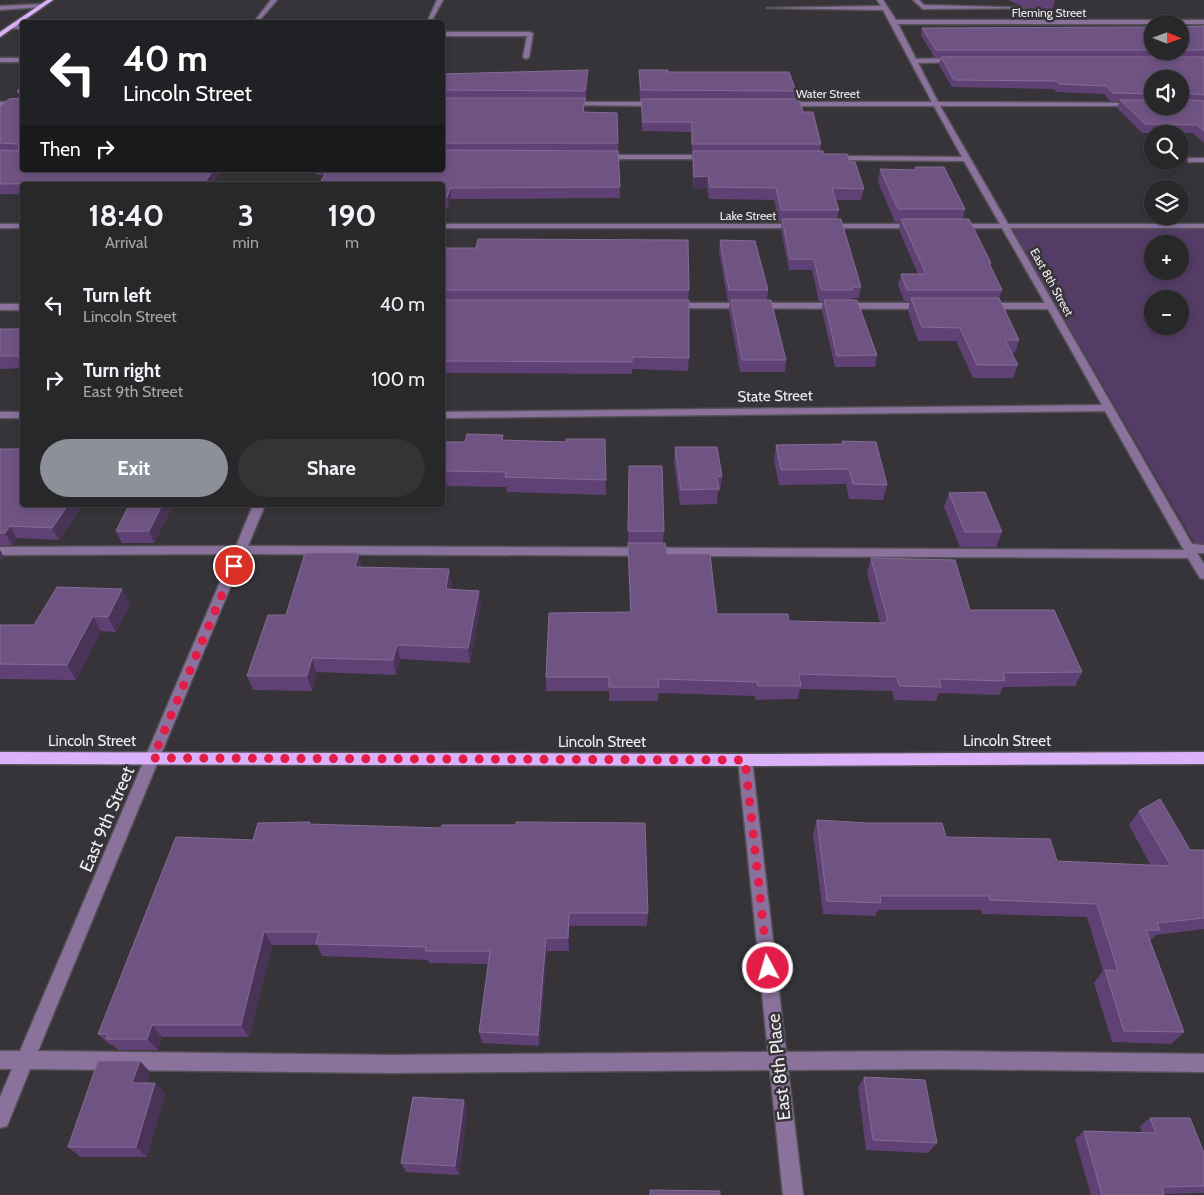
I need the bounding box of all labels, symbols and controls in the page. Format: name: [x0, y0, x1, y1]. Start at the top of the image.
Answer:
street label: Fleming Street: [1012, 5, 1086, 20]
north arrow: [1144, 15, 1189, 60]
map controls: [1144, 15, 1189, 335]
text: 40 m: [123, 37, 208, 80]
icon: left: [40, 40, 105, 105]
button: sound: [1144, 70, 1189, 115]
text: Lincoln Street: [123, 80, 252, 107]
street label: Water Street: [796, 86, 860, 101]
button: search: [1144, 125, 1189, 170]
icon: right: [91, 135, 119, 163]
text: Then: [40, 138, 81, 161]
button: layers: [1144, 180, 1189, 225]
text: 18:40: [88, 197, 164, 234]
text: 3: [238, 197, 254, 234]
text: 190: [327, 197, 377, 234]
street label: Lake Street: [720, 208, 776, 223]
text: Arrival: [105, 233, 148, 252]
text: min: [233, 233, 259, 252]
text: m: [345, 233, 359, 252]
button: +: [1144, 235, 1189, 280]
street label: East 8th Street: [1027, 245, 1077, 319]
text: Turn left: [83, 284, 151, 307]
button: −: [1144, 290, 1189, 335]
icon: left: [40, 291, 68, 319]
text: 40 m: [380, 293, 425, 316]
text: Lincoln Street: [83, 307, 177, 326]
text: Turn right: [83, 359, 161, 382]
icon: right: [40, 366, 68, 394]
text: 100 m: [371, 368, 425, 391]
text: East 9th Street: [83, 382, 183, 401]
street label: State Street: [737, 386, 813, 406]
button: Exit: [40, 439, 228, 497]
button: Share: [238, 439, 425, 497]
pin: [213, 545, 255, 587]
icon: arrive: [220, 552, 248, 580]
street label: Lincoln Street: [48, 732, 136, 750]
street label: Lincoln Street: [963, 732, 1051, 750]
street label: Lincoln Street: [558, 733, 646, 751]
street label: East 9th Street: [75, 763, 139, 875]
position arrow: [741, 941, 793, 993]
street label: East 8th Place: [762, 1012, 796, 1122]

